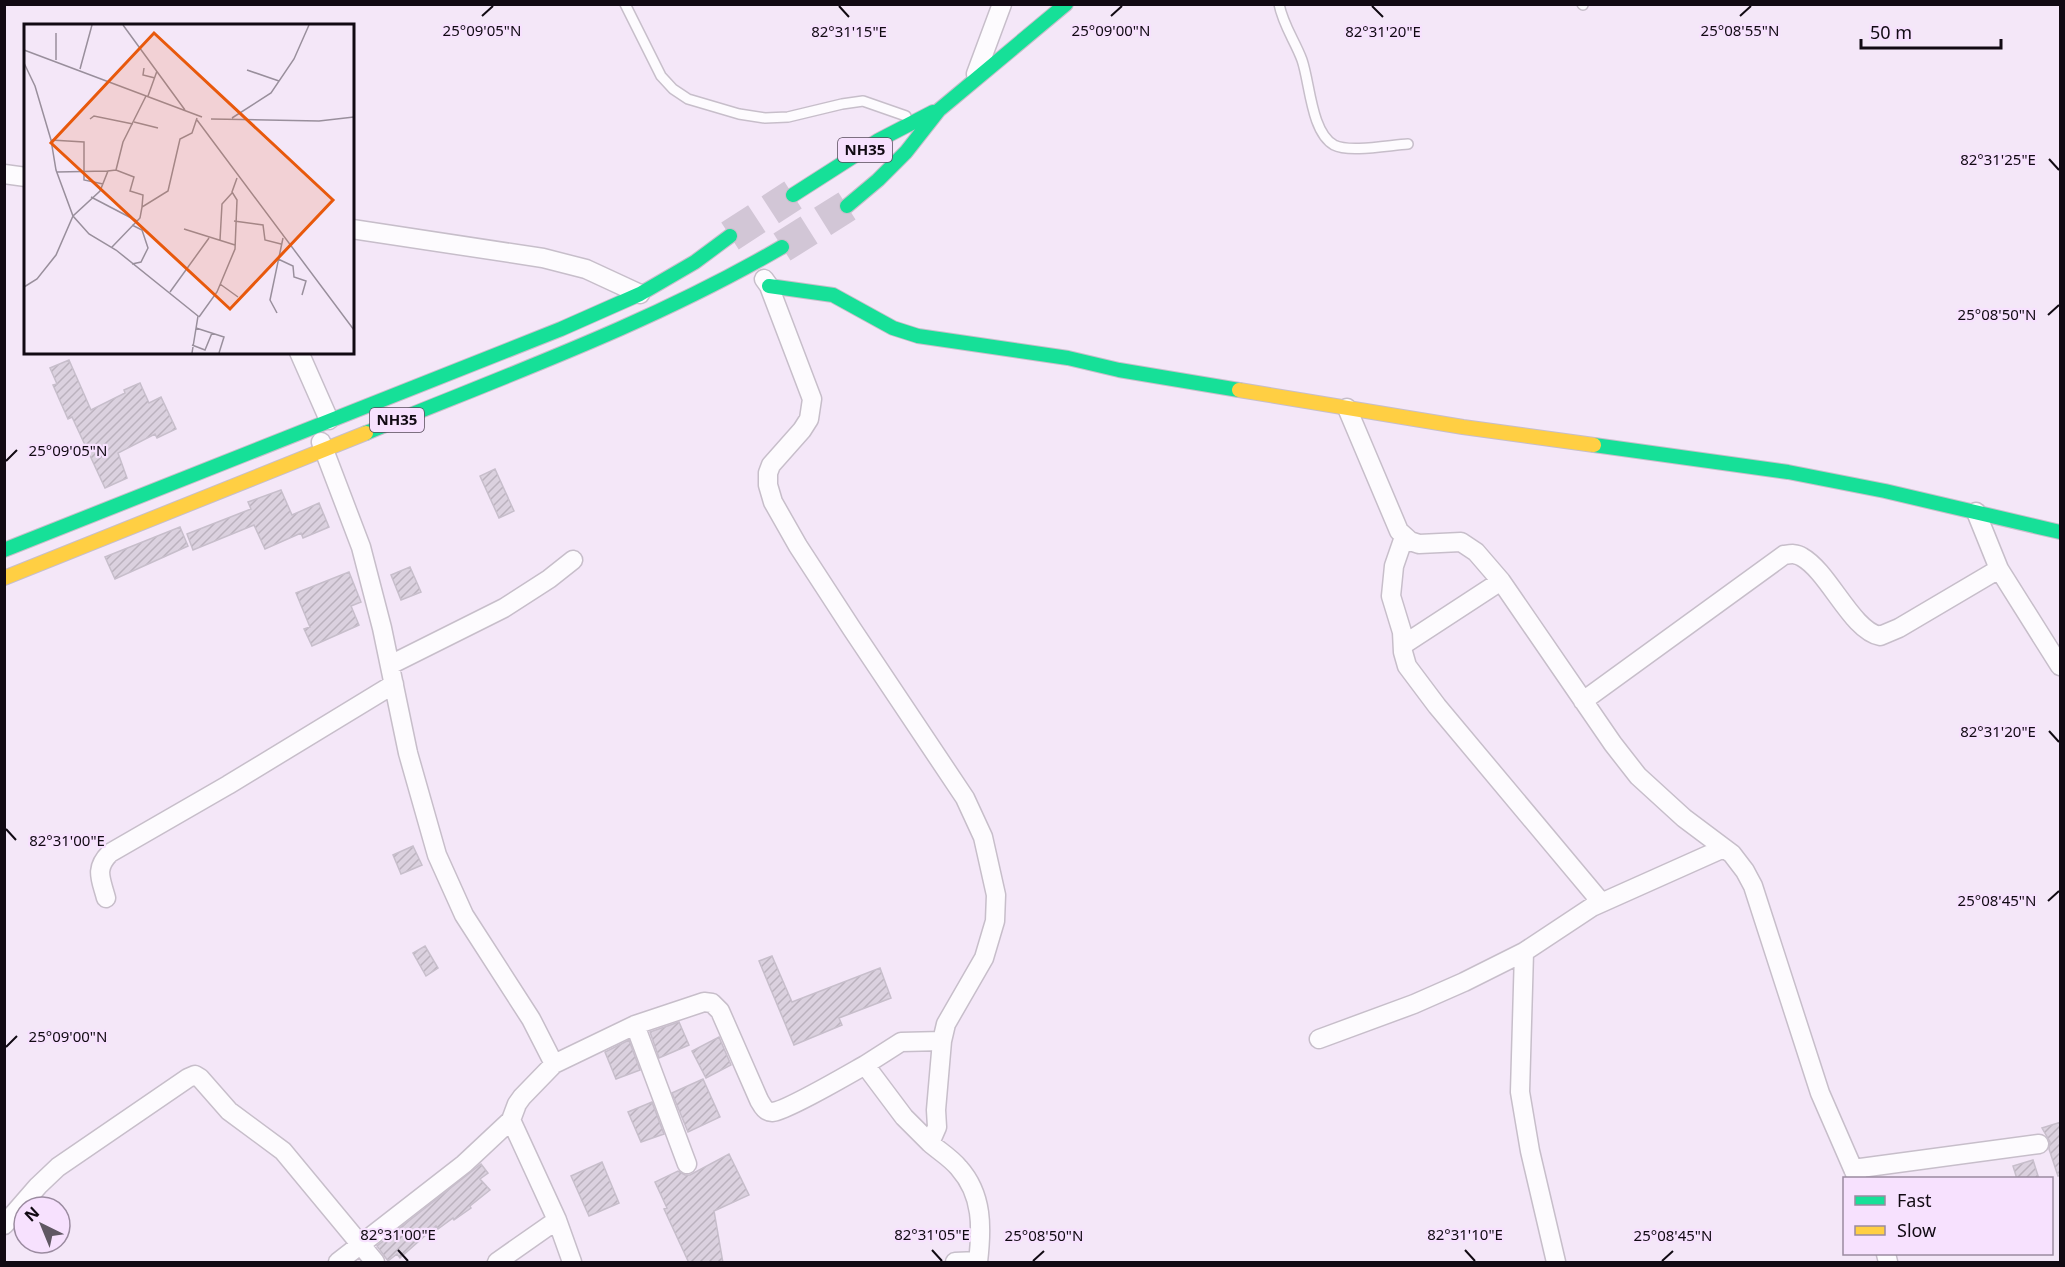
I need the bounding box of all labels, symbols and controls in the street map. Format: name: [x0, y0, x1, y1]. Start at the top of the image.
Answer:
scale bar: [1861, 12, 2000, 50]
text: 25°09'05"N: [443, 20, 521, 40]
text: 25°09'00"N: [1072, 20, 1150, 40]
text: 25°08'55"N: [1701, 20, 1779, 40]
text: 50 m: [1870, 20, 1912, 44]
text: 82°31'15"E: [811, 21, 887, 41]
text: 82°31'20"E: [1345, 21, 1421, 41]
inset map: [24, 24, 354, 354]
road number: NH35: [838, 138, 892, 162]
text: 82°31'25"E: [1960, 149, 2036, 169]
text: 25°08'50"N: [1958, 304, 2036, 324]
road number: NH35: [370, 408, 424, 432]
text: 25°09'05"N: [29, 440, 107, 460]
text: 82°31'20"E: [1960, 721, 2036, 741]
text: 82°31'00"E: [29, 830, 105, 850]
text: 25°08'45"N: [1958, 890, 2036, 910]
text: 25°09'00"N: [29, 1026, 107, 1046]
legend: [1843, 1177, 2053, 1255]
text: Fast: [1897, 1188, 1932, 1212]
north arrow: [12, 1195, 72, 1255]
text: N: [20, 1202, 44, 1227]
text: Slow: [1897, 1218, 1936, 1242]
text: 82°31'00"E: [360, 1224, 436, 1244]
text: 82°31'05"E: [894, 1224, 970, 1244]
text: 82°31'10"E: [1427, 1224, 1503, 1244]
text: 25°08'50"N: [1005, 1225, 1083, 1245]
text: 25°08'45"N: [1634, 1225, 1712, 1245]

